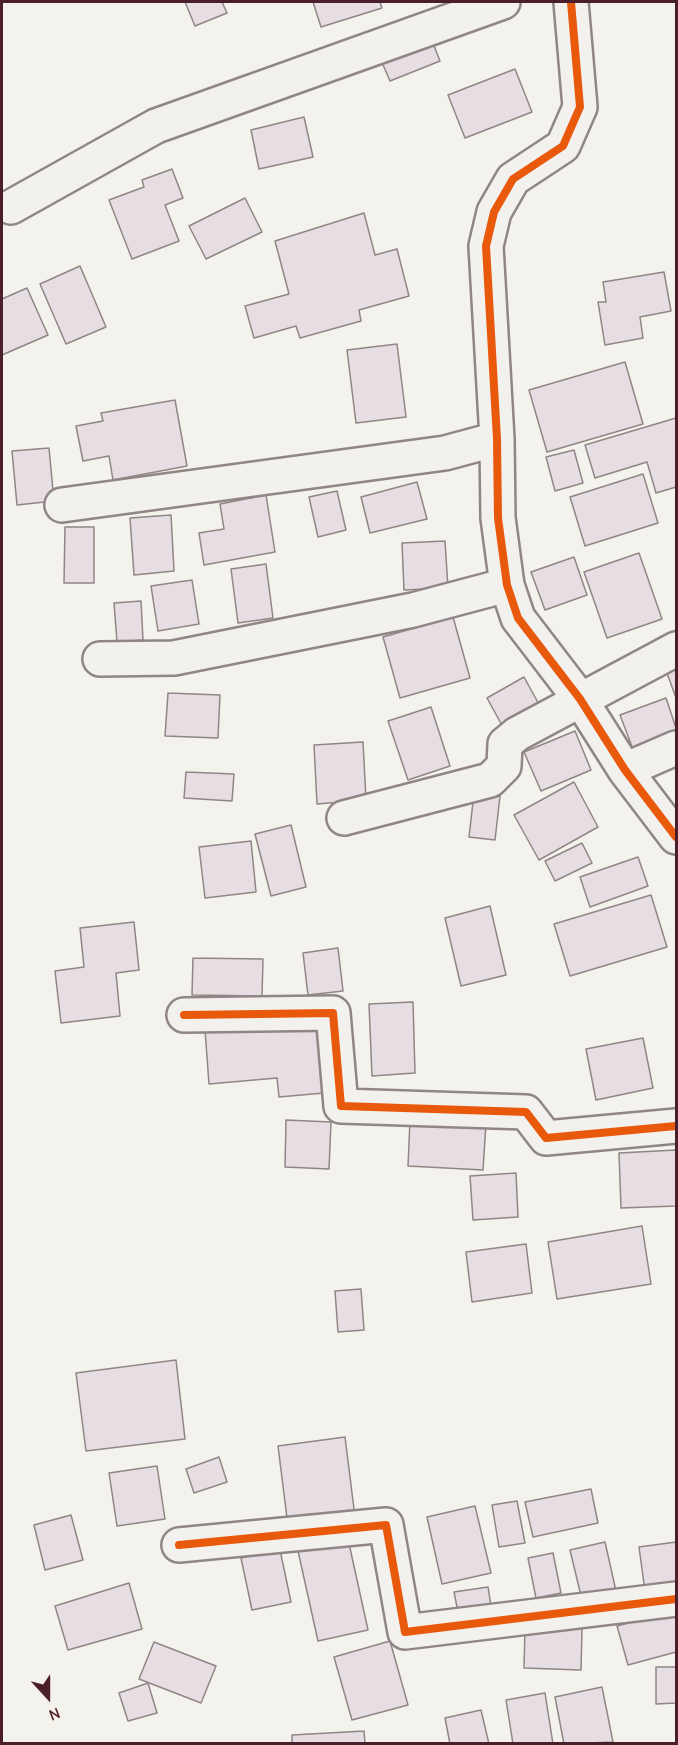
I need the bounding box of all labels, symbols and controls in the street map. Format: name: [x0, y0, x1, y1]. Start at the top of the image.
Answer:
north arrow: [18, 1667, 78, 1727]
text: N: [46, 1704, 63, 1724]

